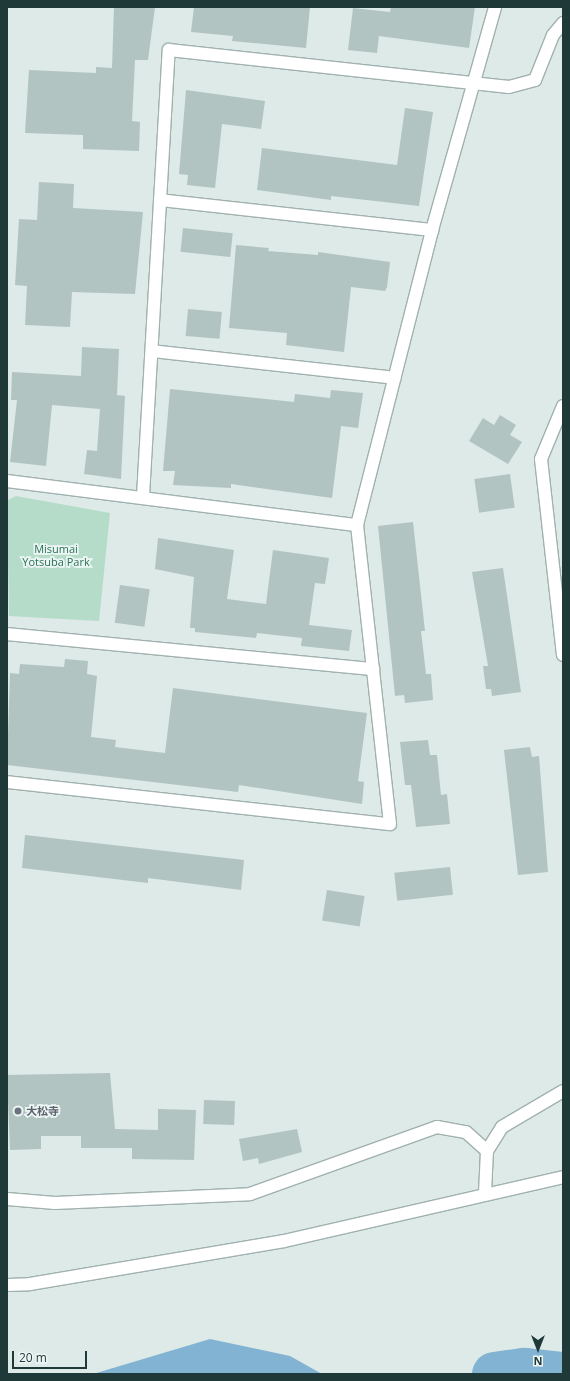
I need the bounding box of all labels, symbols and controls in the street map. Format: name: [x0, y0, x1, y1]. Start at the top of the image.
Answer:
park label: Misumai Yotsuba Park: [22, 543, 90, 569]
place label: 大松寺: [26, 1104, 59, 1118]
marker: 大松寺: [13, 1106, 23, 1116]
north arrow: [518, 1329, 558, 1369]
scale bar: [14, 1343, 89, 1369]
text: 20 m: [19, 1349, 47, 1366]
text: N: [534, 1354, 542, 1369]

